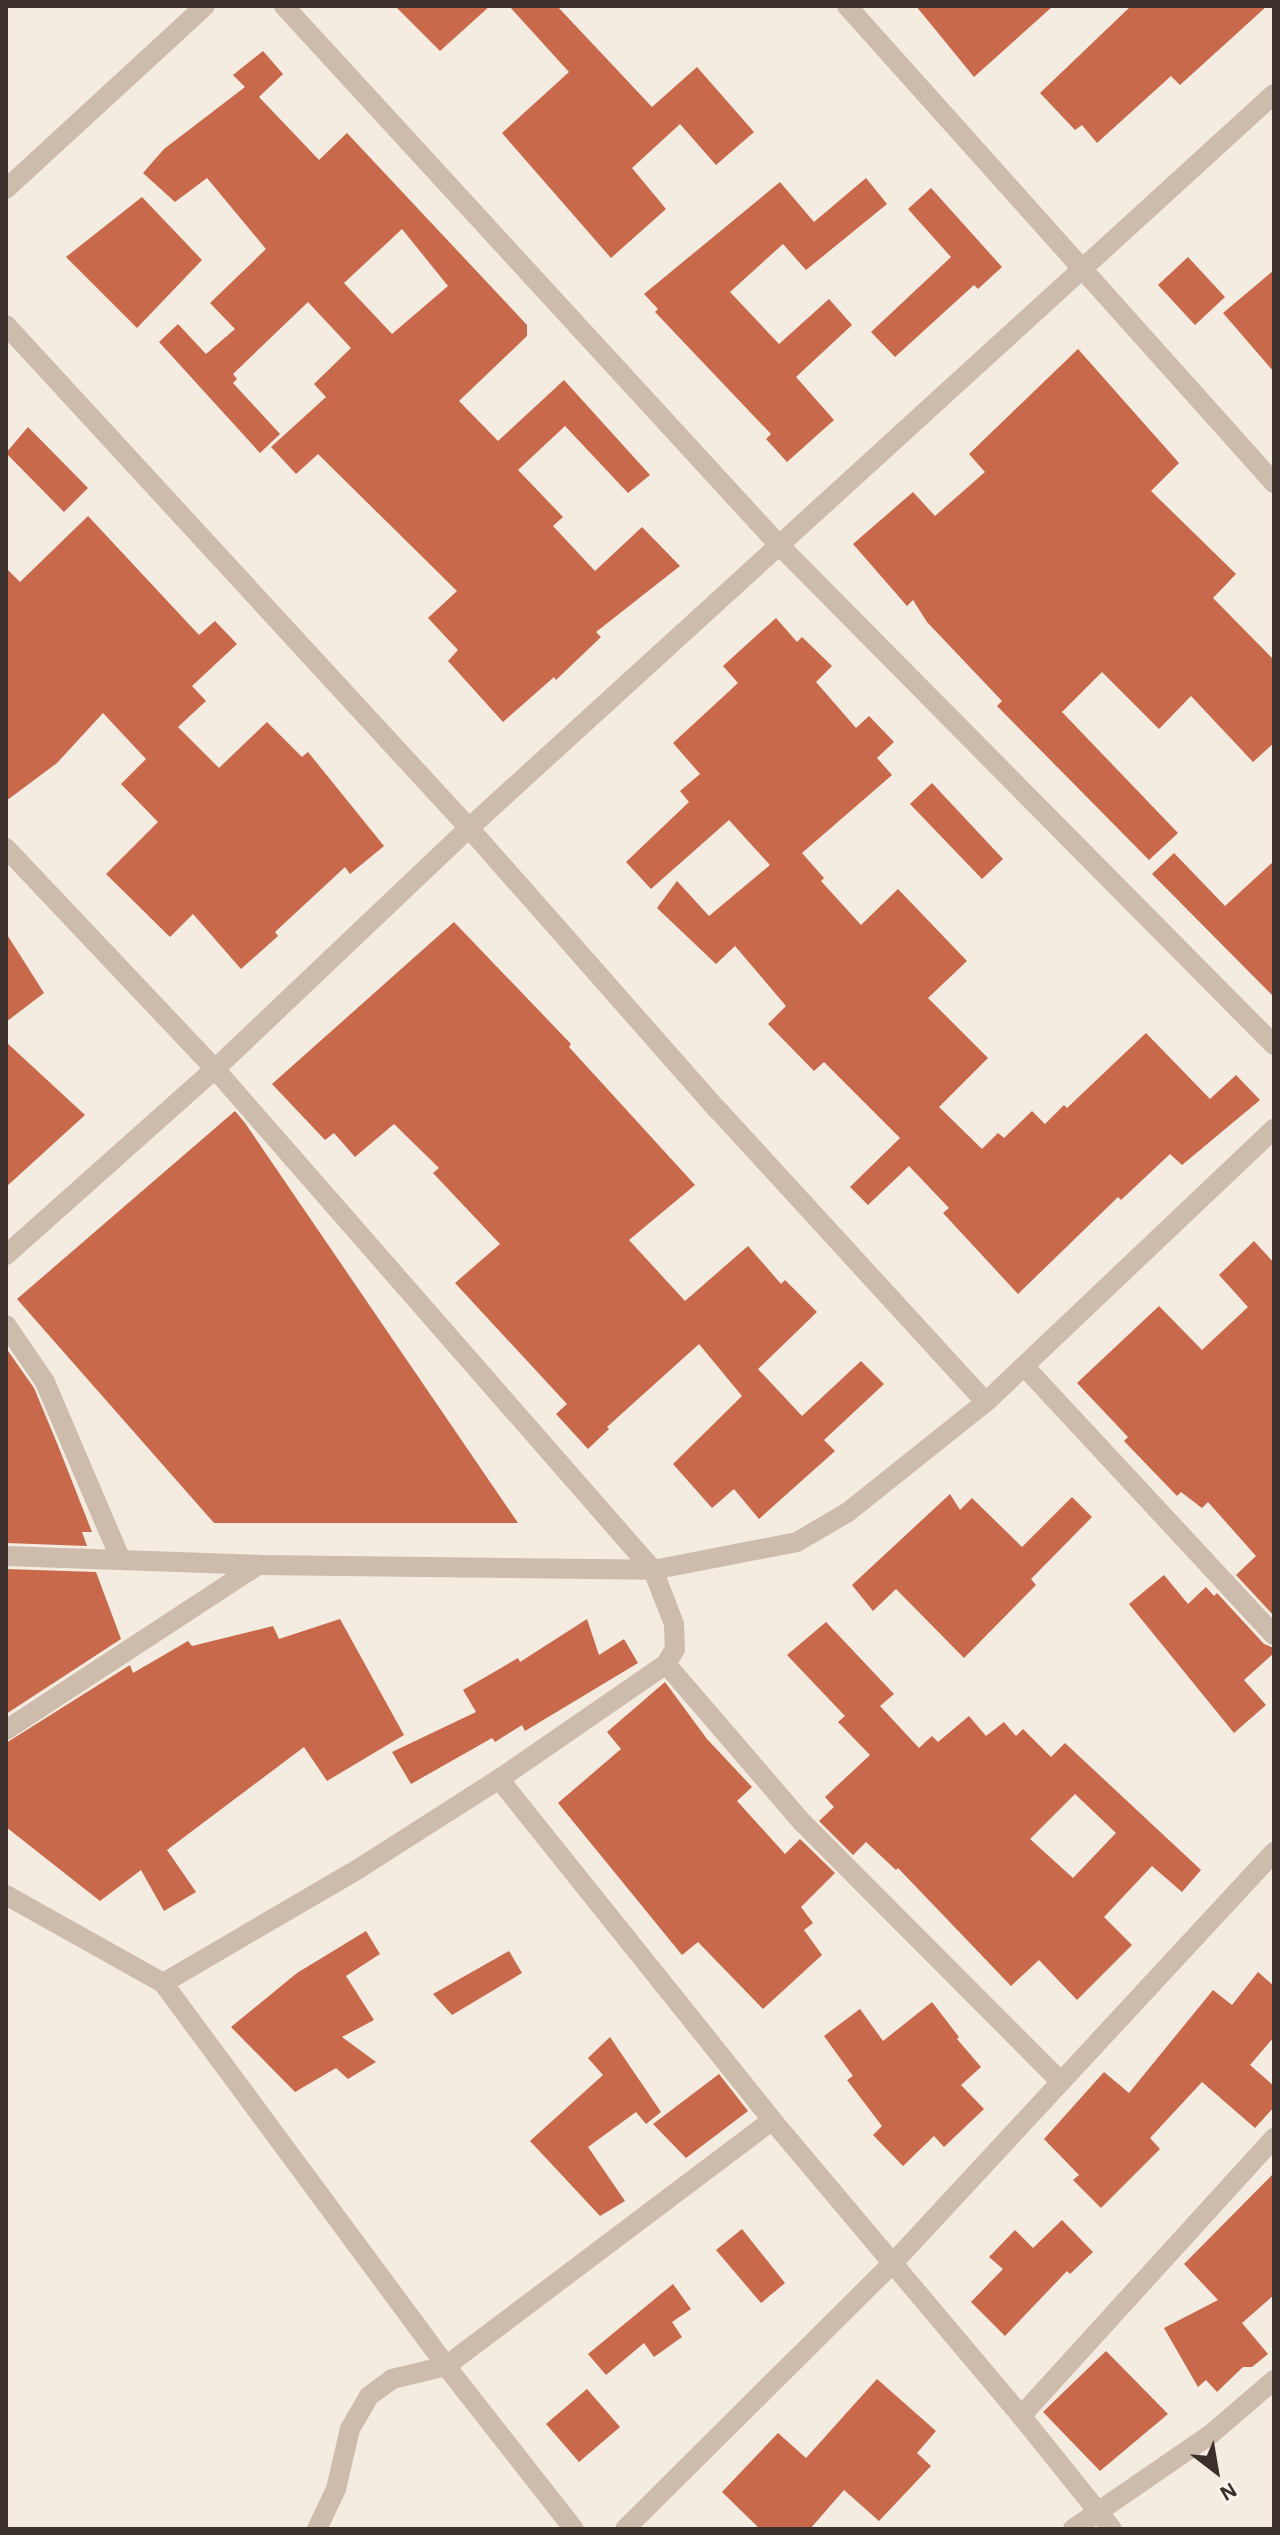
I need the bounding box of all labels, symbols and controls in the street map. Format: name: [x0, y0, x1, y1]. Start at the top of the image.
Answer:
north arrow: [1176, 2431, 1256, 2511]
text: N: [1216, 2478, 1241, 2505]

